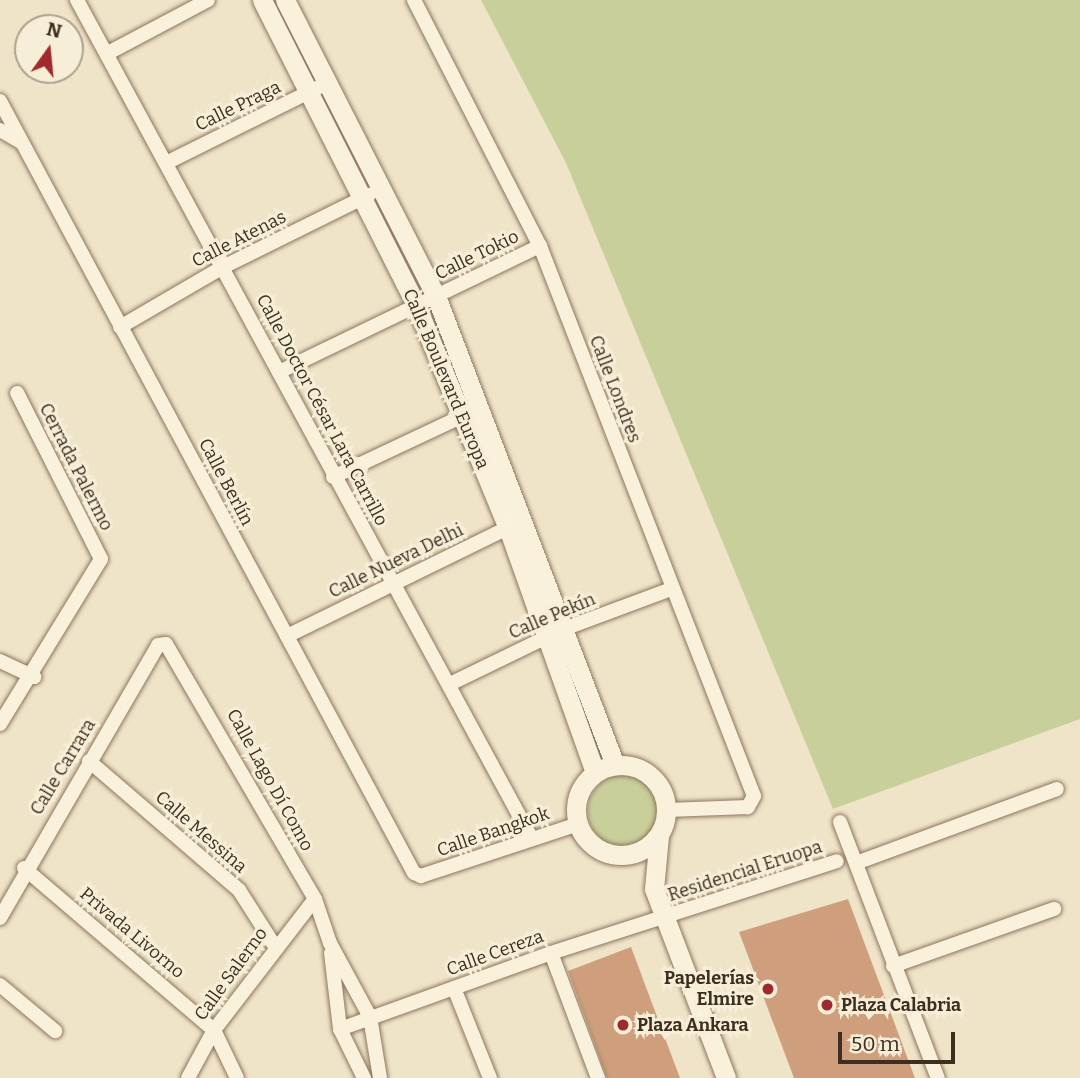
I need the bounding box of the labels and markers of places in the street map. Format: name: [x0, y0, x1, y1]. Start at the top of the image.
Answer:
place label: Papelerías Elmire: [664, 968, 754, 1010]
marker: Papelerías Elmire: [760, 981, 776, 997]
place label: Plaza Calabria: [841, 994, 961, 1016]
marker: Plaza Calabria: [819, 997, 835, 1013]
place label: Plaza Ankara: [637, 1014, 749, 1036]
marker: Plaza Ankara: [615, 1017, 631, 1033]

